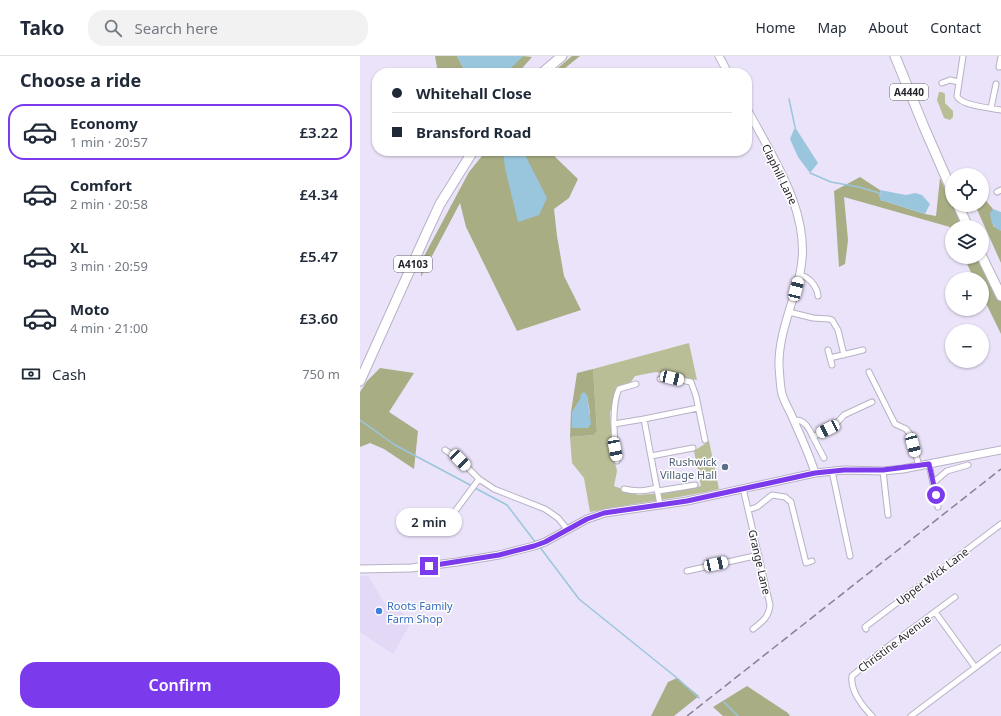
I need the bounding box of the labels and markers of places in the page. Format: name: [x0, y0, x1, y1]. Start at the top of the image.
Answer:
place label: Rushwick Village Hall: [660, 454, 717, 482]
marker: Rushwick Village Hall: [720, 462, 730, 472]
place label: Roots Family Farm Shop: [387, 598, 453, 626]
marker: Roots Family Farm Shop: [374, 606, 384, 616]

